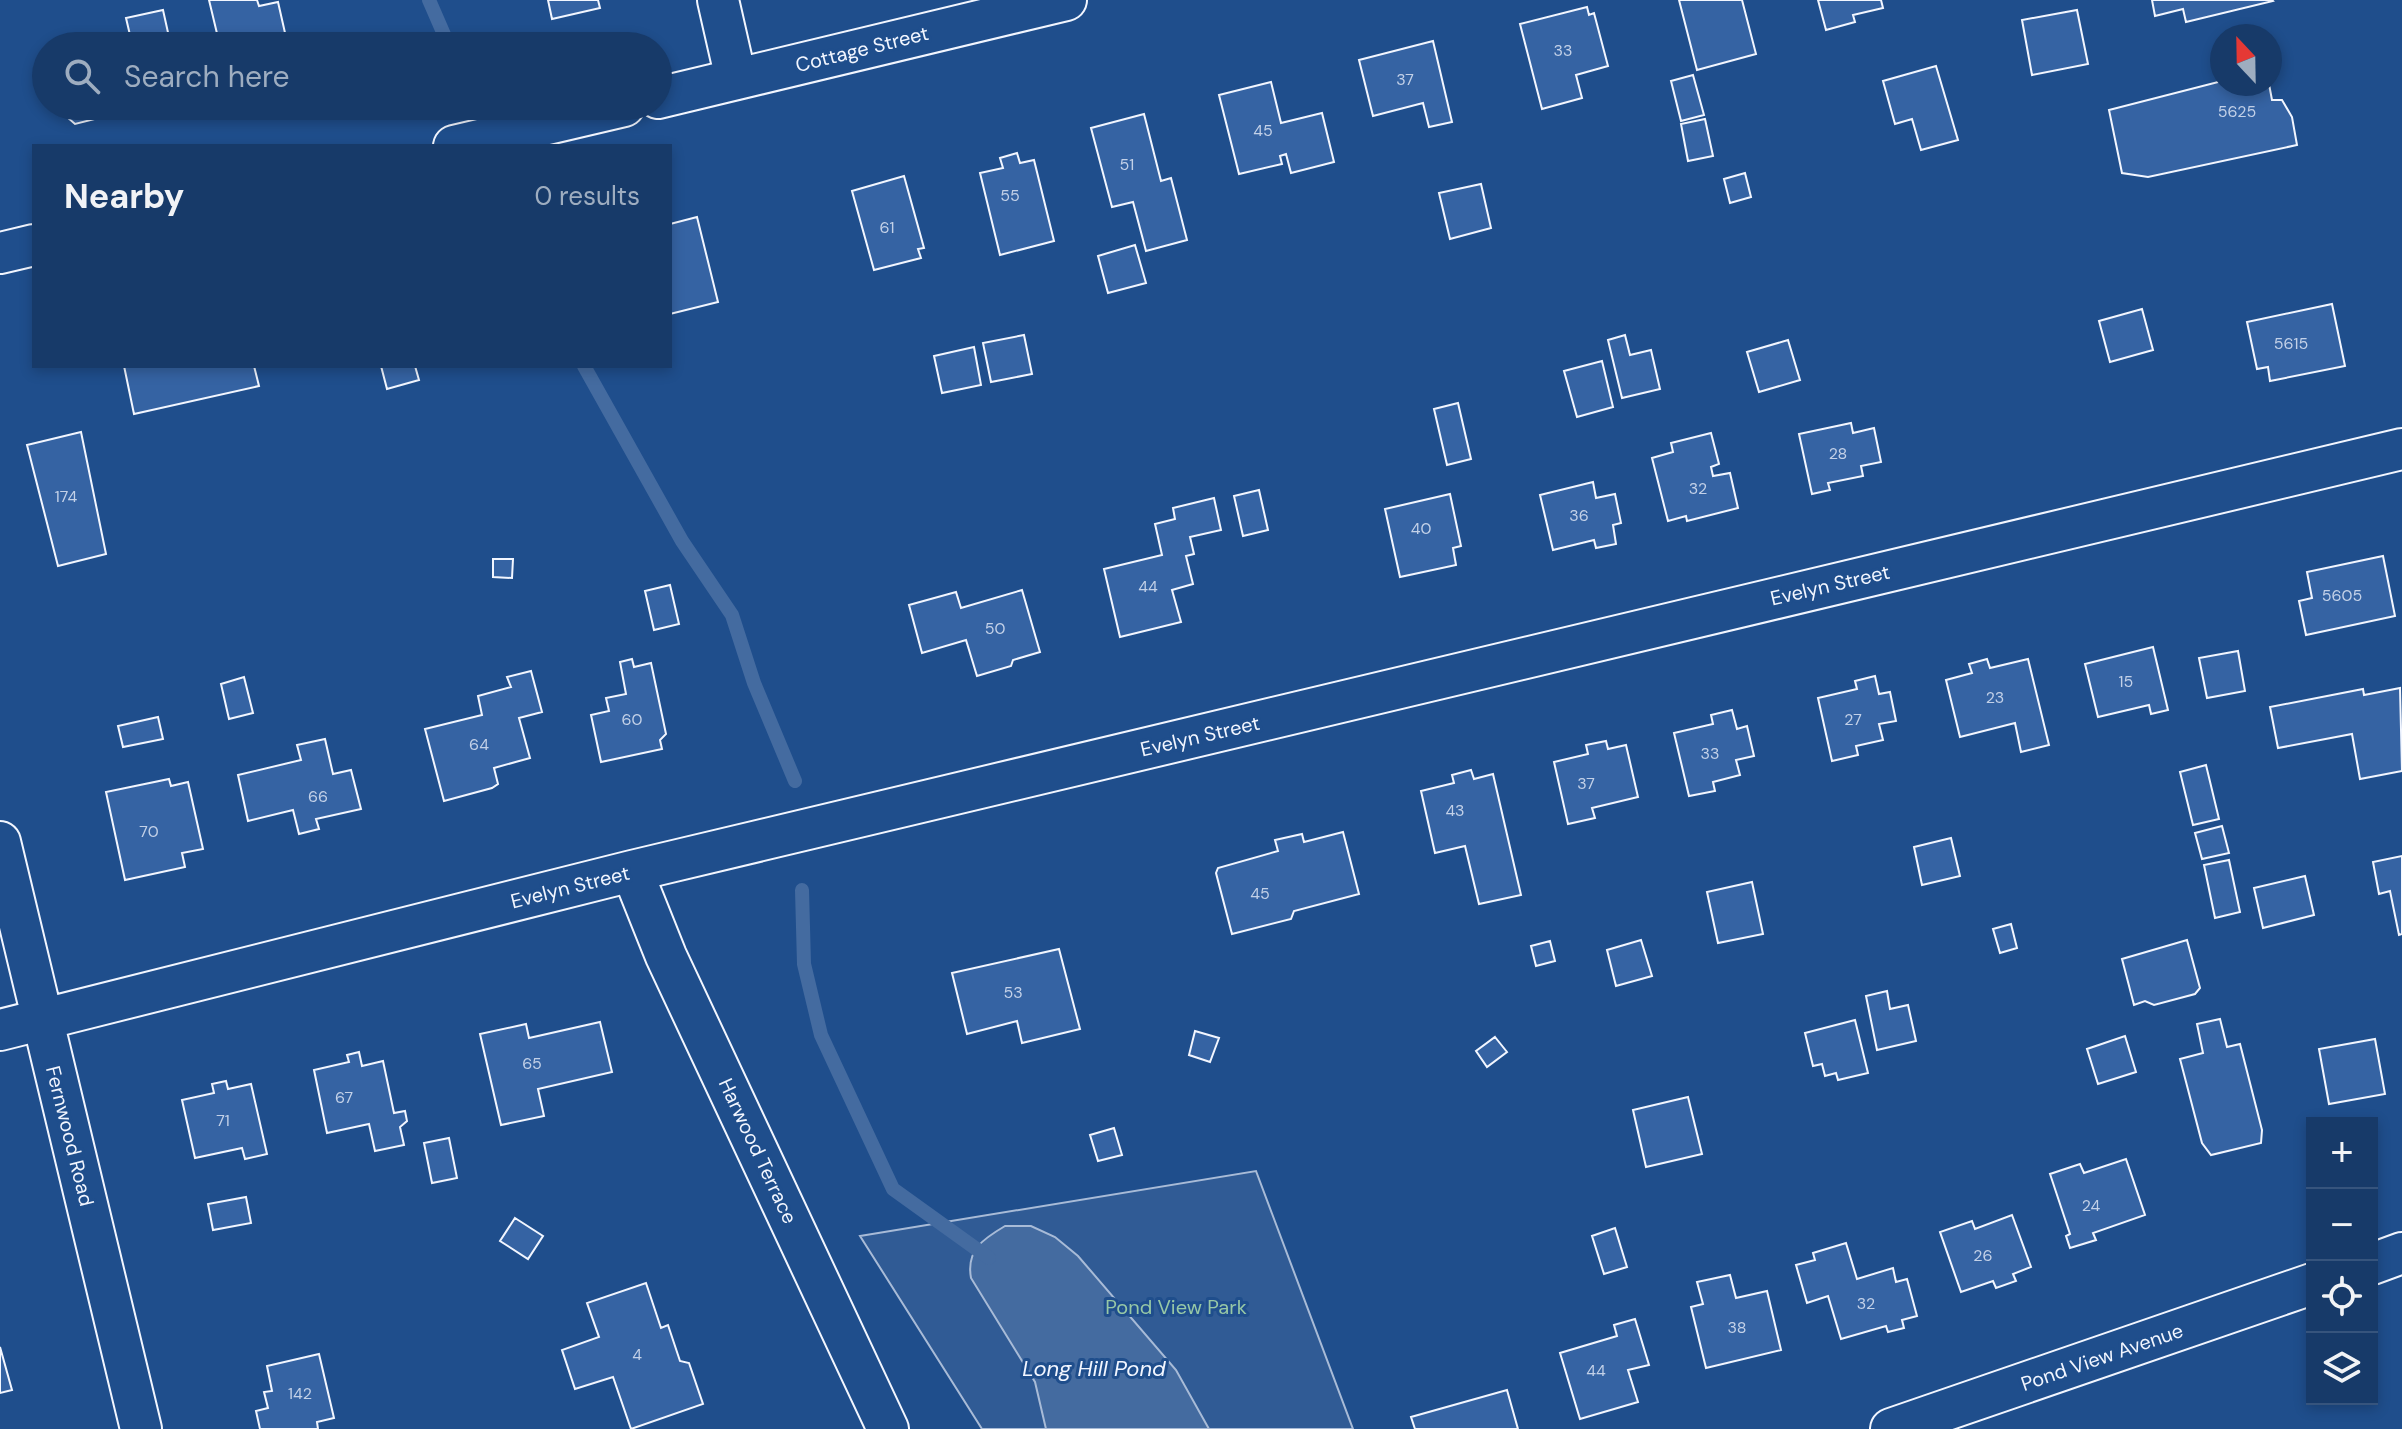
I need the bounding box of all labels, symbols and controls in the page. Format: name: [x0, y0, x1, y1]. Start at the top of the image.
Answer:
street label: Cottage Street: [793, 20, 932, 78]
north arrow: [2210, 24, 2282, 96]
search box: [32, 32, 672, 120]
house number: 33: [1554, 40, 1572, 61]
icon: search: [60, 54, 104, 98]
text: Search here: [124, 57, 290, 96]
house number: 37: [1396, 69, 1414, 90]
house number: 5625: [2218, 101, 2256, 122]
house number: 45: [1253, 120, 1273, 141]
house number: 51: [1120, 154, 1134, 175]
text: Nearby: [64, 174, 184, 219]
text: 0 results: [534, 179, 640, 213]
house number: 55: [1000, 185, 1020, 206]
house number: 61: [879, 217, 895, 238]
house number: 5615: [2274, 333, 2308, 354]
house number: 28: [1829, 443, 1847, 464]
house number: 32: [1689, 478, 1707, 499]
house number: 174: [55, 486, 77, 507]
house number: 36: [1569, 505, 1589, 526]
house number: 40: [1411, 518, 1431, 539]
street label: Evelyn Street: [1768, 559, 1892, 611]
house number: 44: [1138, 576, 1158, 597]
house number: 5605: [2322, 585, 2362, 606]
house number: 50: [985, 618, 1005, 639]
house number: 15: [2119, 671, 2133, 692]
house number: 23: [1986, 687, 2004, 708]
house number: 60: [622, 709, 643, 730]
house number: 27: [1844, 709, 1862, 730]
street label: Evelyn Street: [1138, 710, 1262, 762]
house number: 64: [469, 734, 489, 755]
house number: 33: [1701, 743, 1719, 764]
house number: 37: [1577, 773, 1595, 794]
house number: 66: [308, 786, 328, 807]
house number: 43: [1445, 800, 1465, 821]
house number: 70: [139, 821, 159, 842]
street label: Evelyn Street: [508, 860, 632, 914]
house number: 45: [1250, 883, 1270, 904]
house number: 53: [1003, 982, 1023, 1003]
house number: 65: [522, 1053, 542, 1074]
street label: Fernwood Road: [40, 1063, 100, 1209]
street label: Harwood Terrace: [713, 1074, 803, 1228]
house number: 67: [335, 1087, 353, 1108]
house number: 71: [216, 1110, 230, 1131]
map controls: [2306, 1117, 2378, 1405]
button: +: [2306, 1117, 2378, 1189]
button: −: [2306, 1189, 2378, 1261]
house number: 24: [2082, 1195, 2101, 1216]
house number: 26: [1973, 1245, 1993, 1266]
button: locate: [2306, 1261, 2378, 1333]
house number: 32: [1857, 1293, 1875, 1314]
park label: Pond View Park: [1105, 1294, 1247, 1320]
house number: 38: [1727, 1317, 1747, 1338]
street label: Pond View Avenue: [2017, 1317, 2187, 1397]
button: layers: [2306, 1333, 2378, 1405]
house number: 4: [632, 1344, 642, 1365]
water label: Long Hill Pond: [1022, 1354, 1166, 1383]
house number: 44: [1586, 1360, 1606, 1381]
house number: 142: [288, 1383, 312, 1404]

